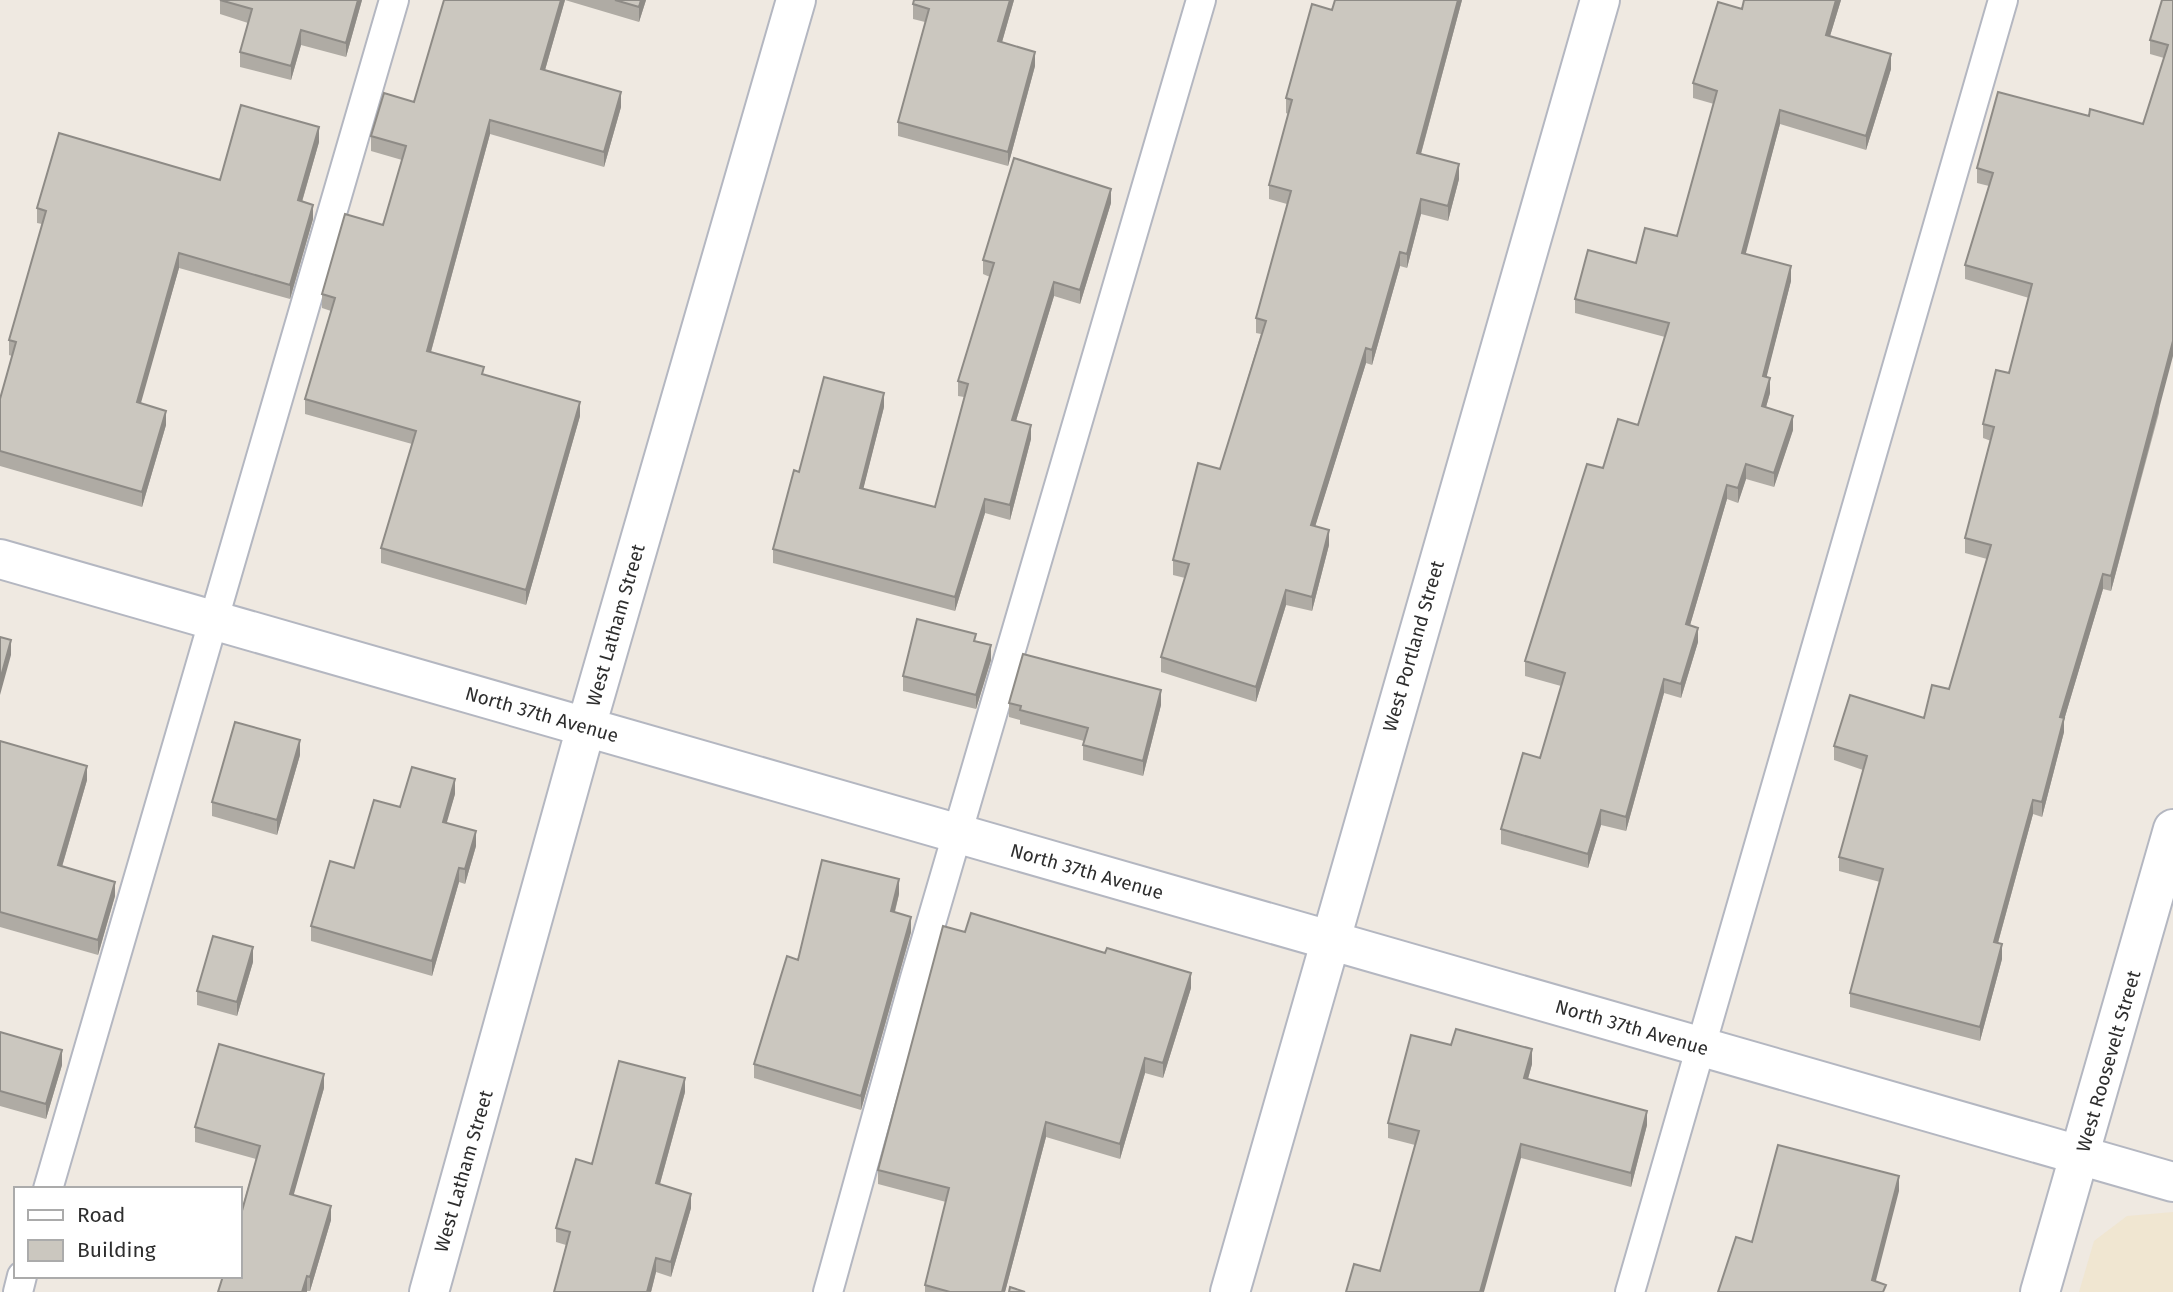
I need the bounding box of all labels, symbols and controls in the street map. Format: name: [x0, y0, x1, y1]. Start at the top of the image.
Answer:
street label: West Latham Street: [581, 541, 650, 709]
street label: West Portland Street: [1378, 558, 1449, 734]
street label: North 37th Avenue: [463, 682, 621, 747]
street label: North 37th Avenue: [1008, 839, 1166, 904]
street label: West Roosevelt Street: [2072, 968, 2145, 1155]
street label: North 37th Avenue: [1553, 995, 1711, 1060]
street label: West Latham Street: [429, 1087, 498, 1255]
legend: [14, 1187, 242, 1278]
text: Road: [77, 1202, 125, 1228]
text: Building: [77, 1237, 156, 1263]

